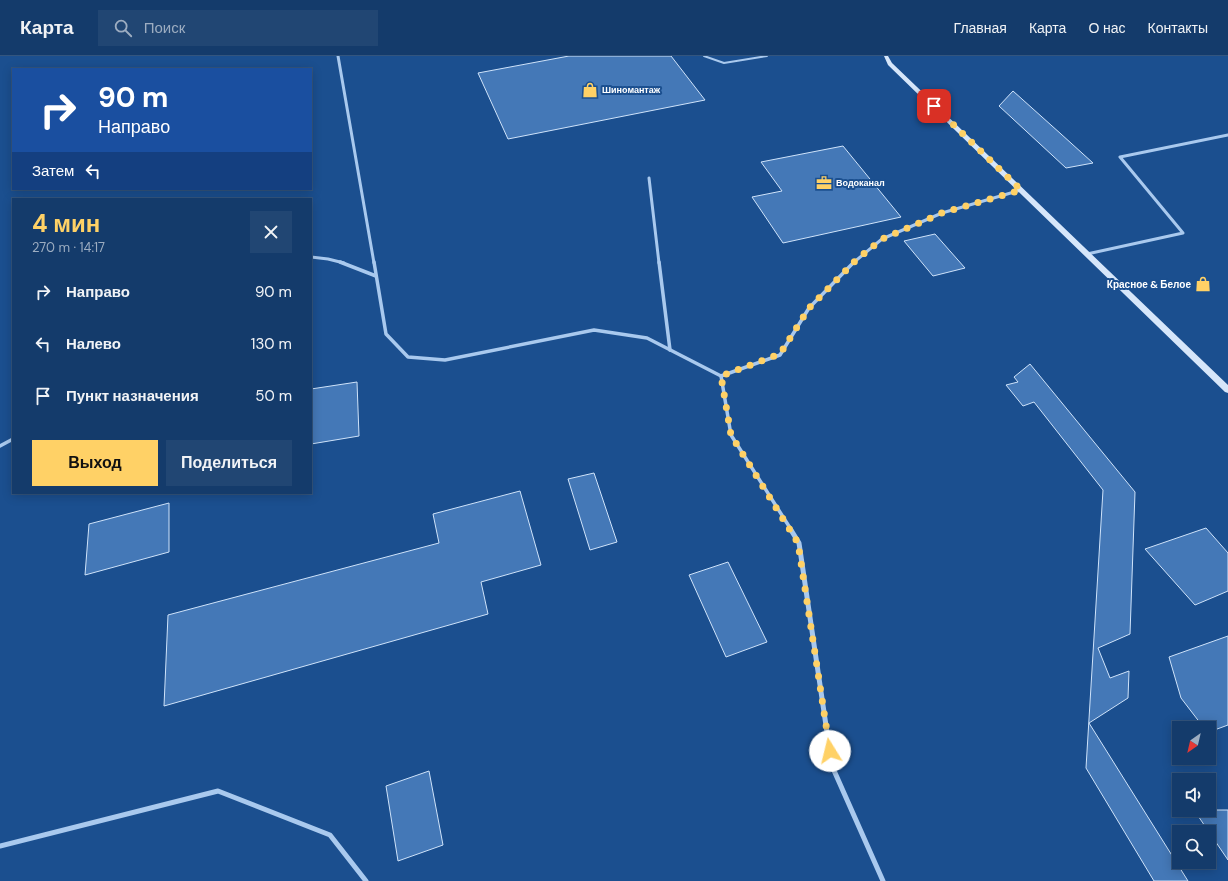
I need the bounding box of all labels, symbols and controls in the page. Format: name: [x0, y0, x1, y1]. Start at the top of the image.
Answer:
search box: [98, 10, 378, 46]
text: Карта: [20, 15, 74, 40]
icon: search: [112, 17, 134, 39]
text: Поиск: [144, 18, 185, 38]
text: Главная: [954, 19, 1007, 37]
text: Карта: [1029, 19, 1066, 37]
text: О нас: [1088, 19, 1126, 37]
text: Контакты: [1148, 19, 1208, 37]
text: 90 m: [98, 79, 168, 116]
shop icon: Шиномантаж: [581, 81, 599, 99]
icon: right: [32, 84, 84, 136]
place label: Шиномантаж: [602, 84, 661, 96]
pin: [917, 89, 951, 123]
icon: arrive: [923, 95, 945, 117]
text: Направо: [98, 115, 170, 139]
icon: left: [82, 160, 104, 182]
text: Затем: [32, 161, 74, 181]
office icon: Водоканал: [815, 174, 833, 192]
place label: Водоканал: [836, 177, 885, 189]
text: 4 мин: [32, 208, 100, 239]
button: close: [250, 211, 292, 253]
text: 270 m · 14:17: [32, 239, 105, 256]
shop icon: Красное & Белое: [1194, 275, 1212, 293]
place label: Красное & Белое: [1107, 278, 1191, 291]
icon: right: [32, 281, 54, 303]
text: Направо: [66, 282, 130, 302]
text: 90 m: [255, 282, 292, 302]
icon: left: [32, 333, 54, 355]
text: Налево: [66, 334, 121, 354]
text: 130 m: [251, 334, 292, 354]
icon: arrive: [32, 385, 54, 407]
text: Пункт назначения: [66, 386, 199, 406]
text: 50 m: [255, 386, 292, 406]
button: Выход: [32, 440, 158, 486]
button: Поделиться: [166, 440, 292, 486]
north arrow: [1172, 721, 1216, 765]
map controls: [1172, 721, 1216, 869]
position arrow: [809, 730, 851, 772]
button: sound: [1172, 773, 1216, 817]
button: search: [1172, 825, 1216, 869]

